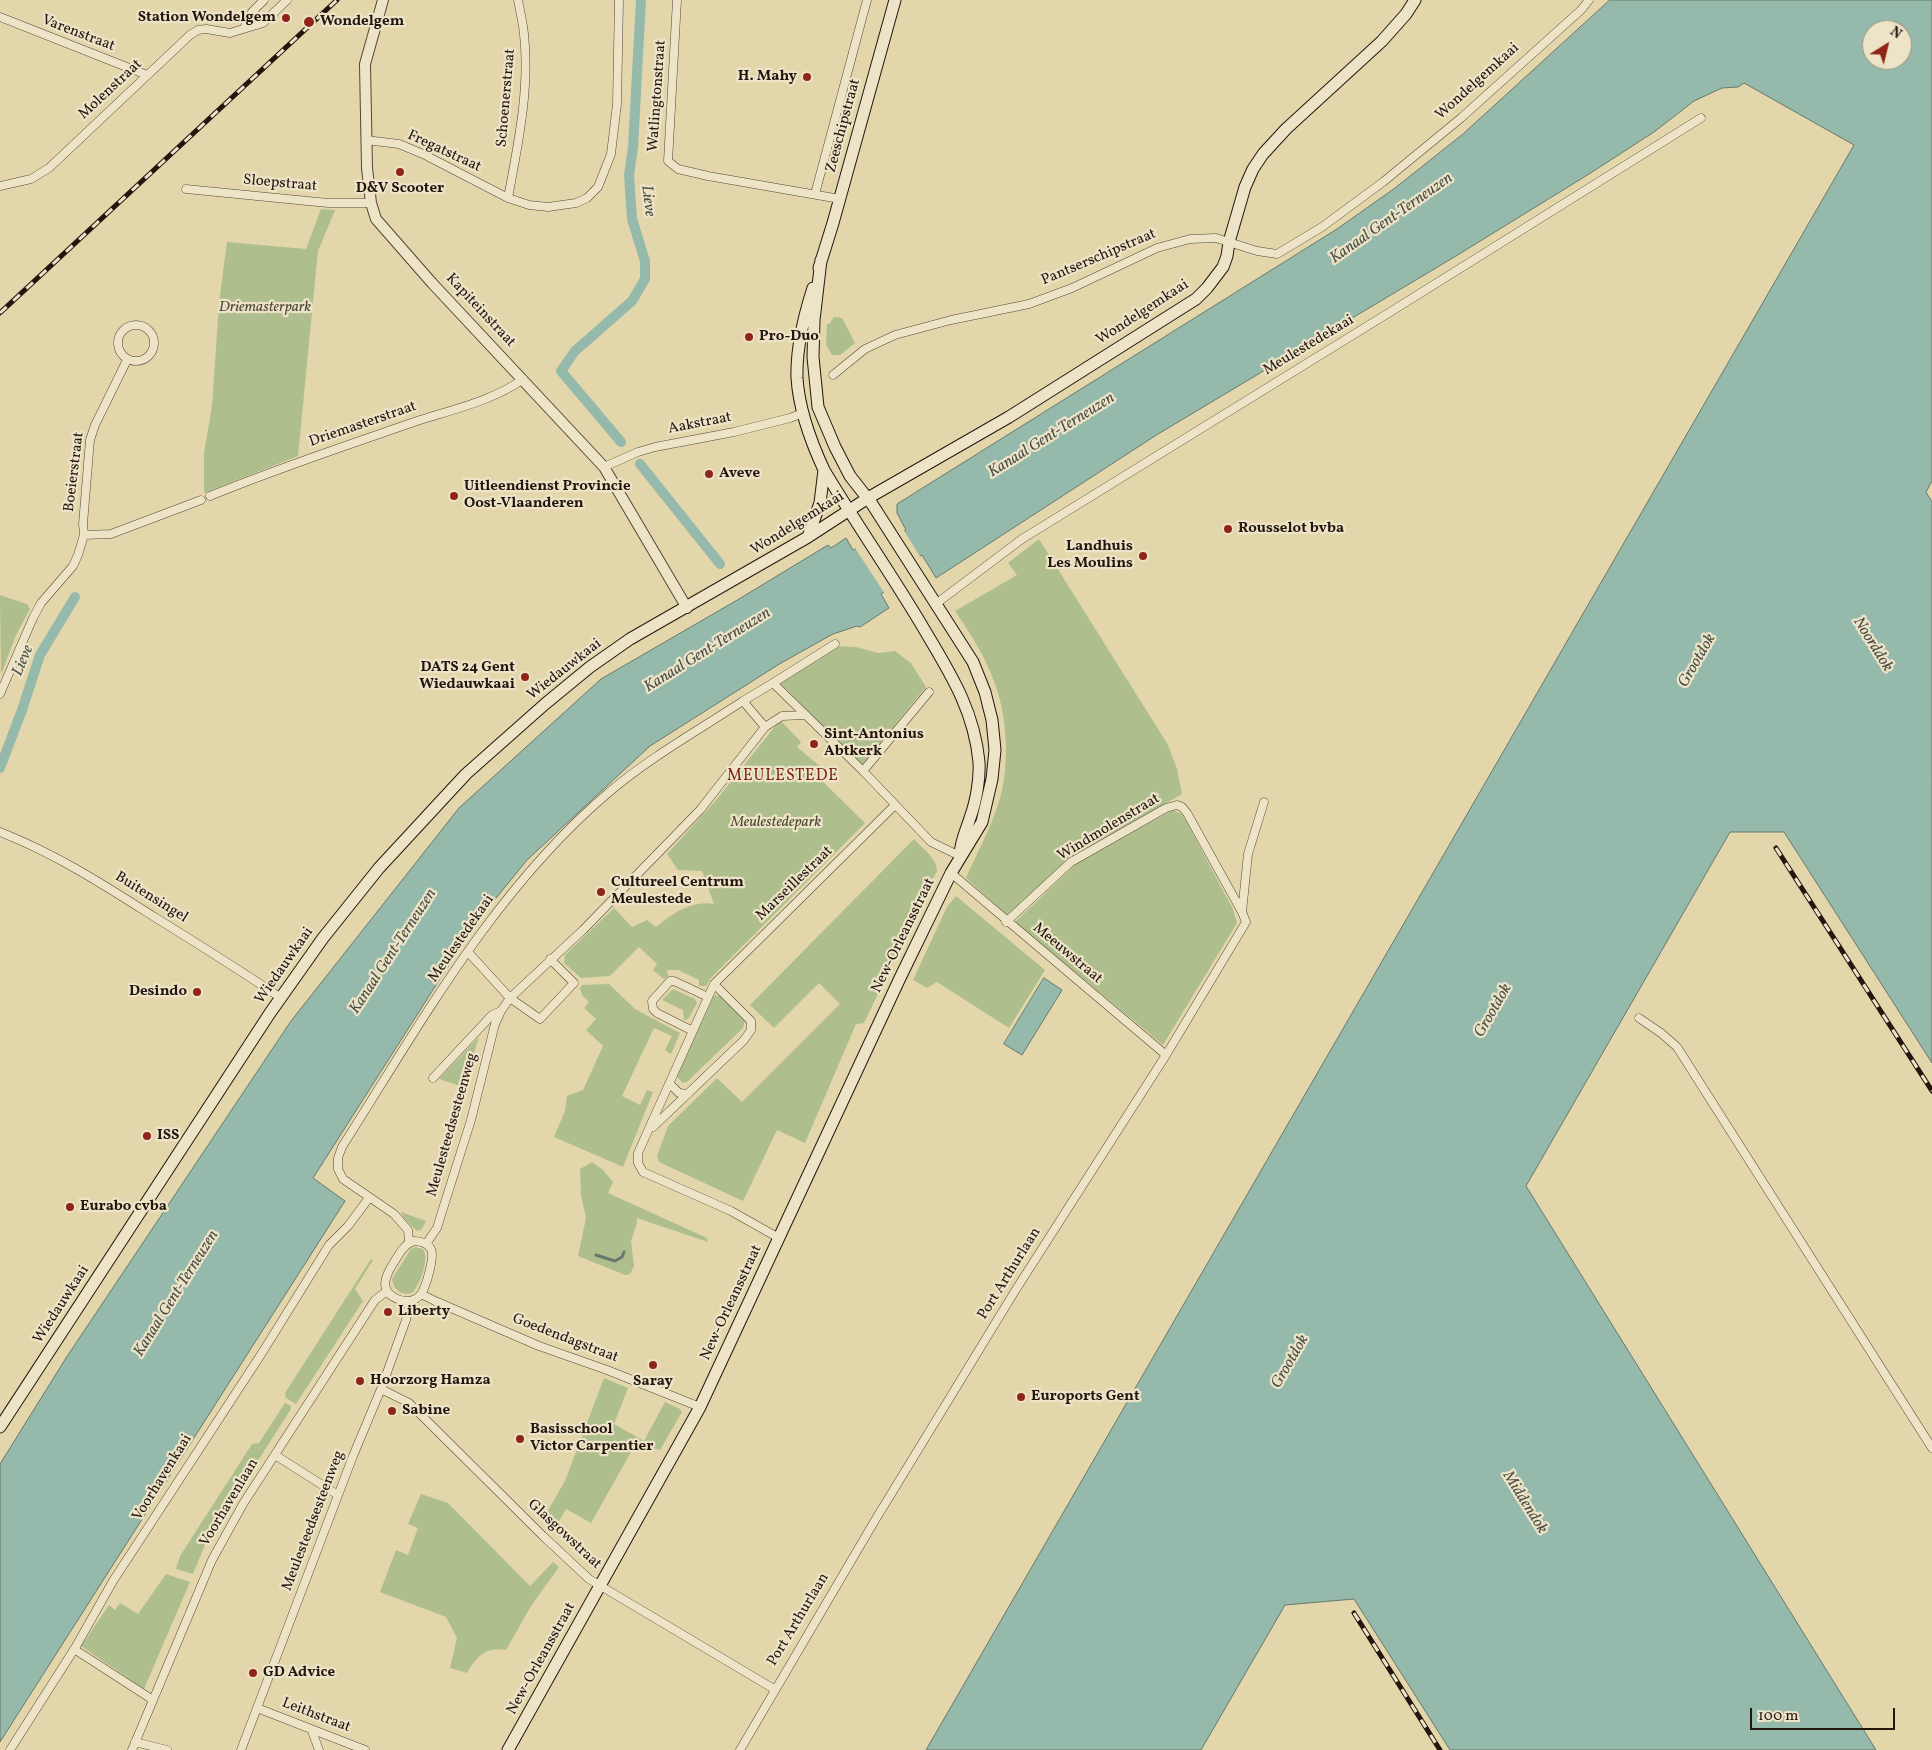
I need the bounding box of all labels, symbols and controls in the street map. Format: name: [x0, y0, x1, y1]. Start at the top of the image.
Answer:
place label: Station Wondelgem: [138, 9, 276, 27]
street label: Varenstraat: [39, 12, 117, 56]
marker: Station Wondelgem: [280, 12, 292, 24]
place label: Wondelgem: [320, 13, 404, 31]
marker: Wondelgem: [302, 15, 316, 29]
north arrow: [1862, 20, 1912, 70]
text: N: [1886, 23, 1905, 44]
street label: Watlingtonstraat: [645, 39, 671, 153]
street label: Wondelgemkaai: [1432, 40, 1524, 124]
street label: Schoenerstraat: [494, 48, 520, 148]
street label: Molenstraat: [76, 56, 146, 124]
place label: H. Mahy: [738, 68, 797, 86]
marker: H. Mahy: [801, 71, 813, 83]
street label: Zeeschipstraat: [823, 77, 865, 175]
street label: Fregatstraat: [404, 127, 484, 177]
marker: D&V Scooter: [394, 166, 406, 178]
water label: Kanaal Gent-Terneuzen: [1327, 169, 1457, 269]
street label: Sloepstraat: [242, 172, 318, 196]
place label: D&V Scooter: [356, 180, 444, 198]
water label: Lieve: [636, 184, 658, 218]
street label: Pantserschipstraat: [1039, 226, 1159, 290]
street label: Kapiteinstraat: [441, 270, 519, 352]
street label: Wondelgemkaai: [1093, 276, 1193, 350]
park label: Driemasterpark: [219, 299, 311, 317]
street label: Meulestedekaai: [1260, 312, 1358, 380]
place label: Pro-Duo: [759, 328, 819, 346]
marker: Pro-Duo: [743, 331, 755, 343]
water label: Kanaal Gent-Terneuzen: [985, 389, 1119, 483]
street label: Driemasterstraat: [307, 398, 419, 452]
street label: Aakstraat: [667, 409, 733, 439]
street label: Boeierstraat: [61, 431, 89, 513]
place label: Aveve: [719, 465, 760, 483]
marker: Aveve: [703, 468, 715, 480]
place label: Uitleendienst Provincie Oost-Vlaanderen: [464, 478, 631, 513]
street label: Wondelgemkaai: [748, 488, 848, 560]
marker: Uitleendienst Provincie Oost-Vlaanderen: [448, 490, 460, 502]
place label: Rousselot bvba: [1238, 520, 1344, 538]
marker: Rousselot bvba: [1222, 523, 1234, 535]
place label: Landhuis Les Moulins: [1047, 538, 1133, 573]
marker: Landhuis Les Moulins: [1137, 550, 1149, 562]
water label: Kanaal Gent-Terneuzen: [641, 604, 775, 698]
water label: Noorddok: [1848, 614, 1896, 676]
water label: Grootdok: [1675, 631, 1721, 691]
street label: Wiedauwkaai: [524, 635, 606, 705]
water label: Lieve: [9, 643, 39, 679]
place label: DATS 24 Gent Wiedauwkaai: [419, 659, 515, 694]
marker: DATS 24 Gent Wiedauwkaai: [519, 671, 531, 683]
place label: Sint-Antonius Abtkerk: [824, 726, 924, 761]
marker: Sint-Antonius Abtkerk: [808, 738, 820, 750]
district label: MEULESTEDE: [726, 767, 840, 787]
street label: Windmolenstraat: [1055, 790, 1163, 866]
park label: Meulestedepark: [731, 814, 821, 832]
street label: Marseillestraat: [753, 843, 837, 925]
street label: Buitensingel: [111, 868, 191, 928]
place label: Cultureel Centrum Meulestede: [611, 874, 744, 909]
street label: New-Orleansstraat: [868, 876, 940, 996]
water label: Kanaal Gent-Terneuzen: [346, 886, 442, 1018]
marker: Cultureel Centrum Meulestede: [595, 886, 607, 898]
street label: Meulestedekaai: [425, 892, 499, 986]
street label: Meeuwstraat: [1028, 920, 1106, 988]
street label: Wiedauwkaai: [252, 924, 318, 1008]
water label: Grootdok: [1471, 981, 1517, 1041]
place label: Desindo: [129, 983, 187, 1001]
marker: Desindo: [191, 986, 203, 998]
street label: Meulesteedsesteenweg: [424, 1051, 482, 1199]
place label: ISS: [157, 1127, 179, 1145]
marker: ISS: [141, 1130, 153, 1142]
place label: Eurabo cvba: [80, 1198, 167, 1216]
marker: Eurabo cvba: [64, 1201, 76, 1213]
street label: Port Arthurlaan: [975, 1225, 1045, 1323]
water label: Kanaal Gent-Terneuzen: [130, 1227, 224, 1361]
street label: New-Orleansstraat: [697, 1242, 767, 1364]
street label: Wiedauwkaai: [30, 1263, 94, 1347]
place label: Liberty: [398, 1303, 450, 1321]
marker: Liberty: [382, 1306, 394, 1318]
street label: Goedendagstraat: [509, 1311, 621, 1367]
water label: Grootdok: [1268, 1332, 1314, 1392]
marker: Saray: [647, 1359, 659, 1371]
place label: Hoorzorg Hamza: [370, 1372, 491, 1390]
place label: Saray: [633, 1373, 673, 1391]
marker: Hoorzorg Hamza: [354, 1375, 366, 1387]
place label: Euroports Gent: [1031, 1388, 1140, 1406]
marker: Euroports Gent: [1015, 1391, 1027, 1403]
place label: Sabine: [402, 1402, 450, 1420]
marker: Sabine: [386, 1405, 398, 1417]
place label: Basisschool Victor Carpentier: [530, 1421, 653, 1456]
street label: Voorhavenkaai: [129, 1431, 197, 1525]
marker: Basisschool Victor Carpentier: [514, 1433, 526, 1445]
street label: Meulesteedsesteenweg: [279, 1448, 349, 1594]
street label: Voorhavenlaan: [197, 1456, 263, 1550]
water label: Middendok: [1497, 1468, 1551, 1538]
street label: Glasgowstraat: [523, 1496, 605, 1574]
street label: Port Arthurlaan: [764, 1570, 834, 1670]
street label: New-Orleansstraat: [504, 1600, 580, 1718]
place label: GD Advice: [263, 1664, 335, 1682]
marker: GD Advice: [247, 1667, 259, 1679]
street label: Leithstraat: [279, 1695, 353, 1737]
scale bar: [1752, 1698, 1897, 1730]
text: 100 m: [1758, 1706, 1798, 1727]

